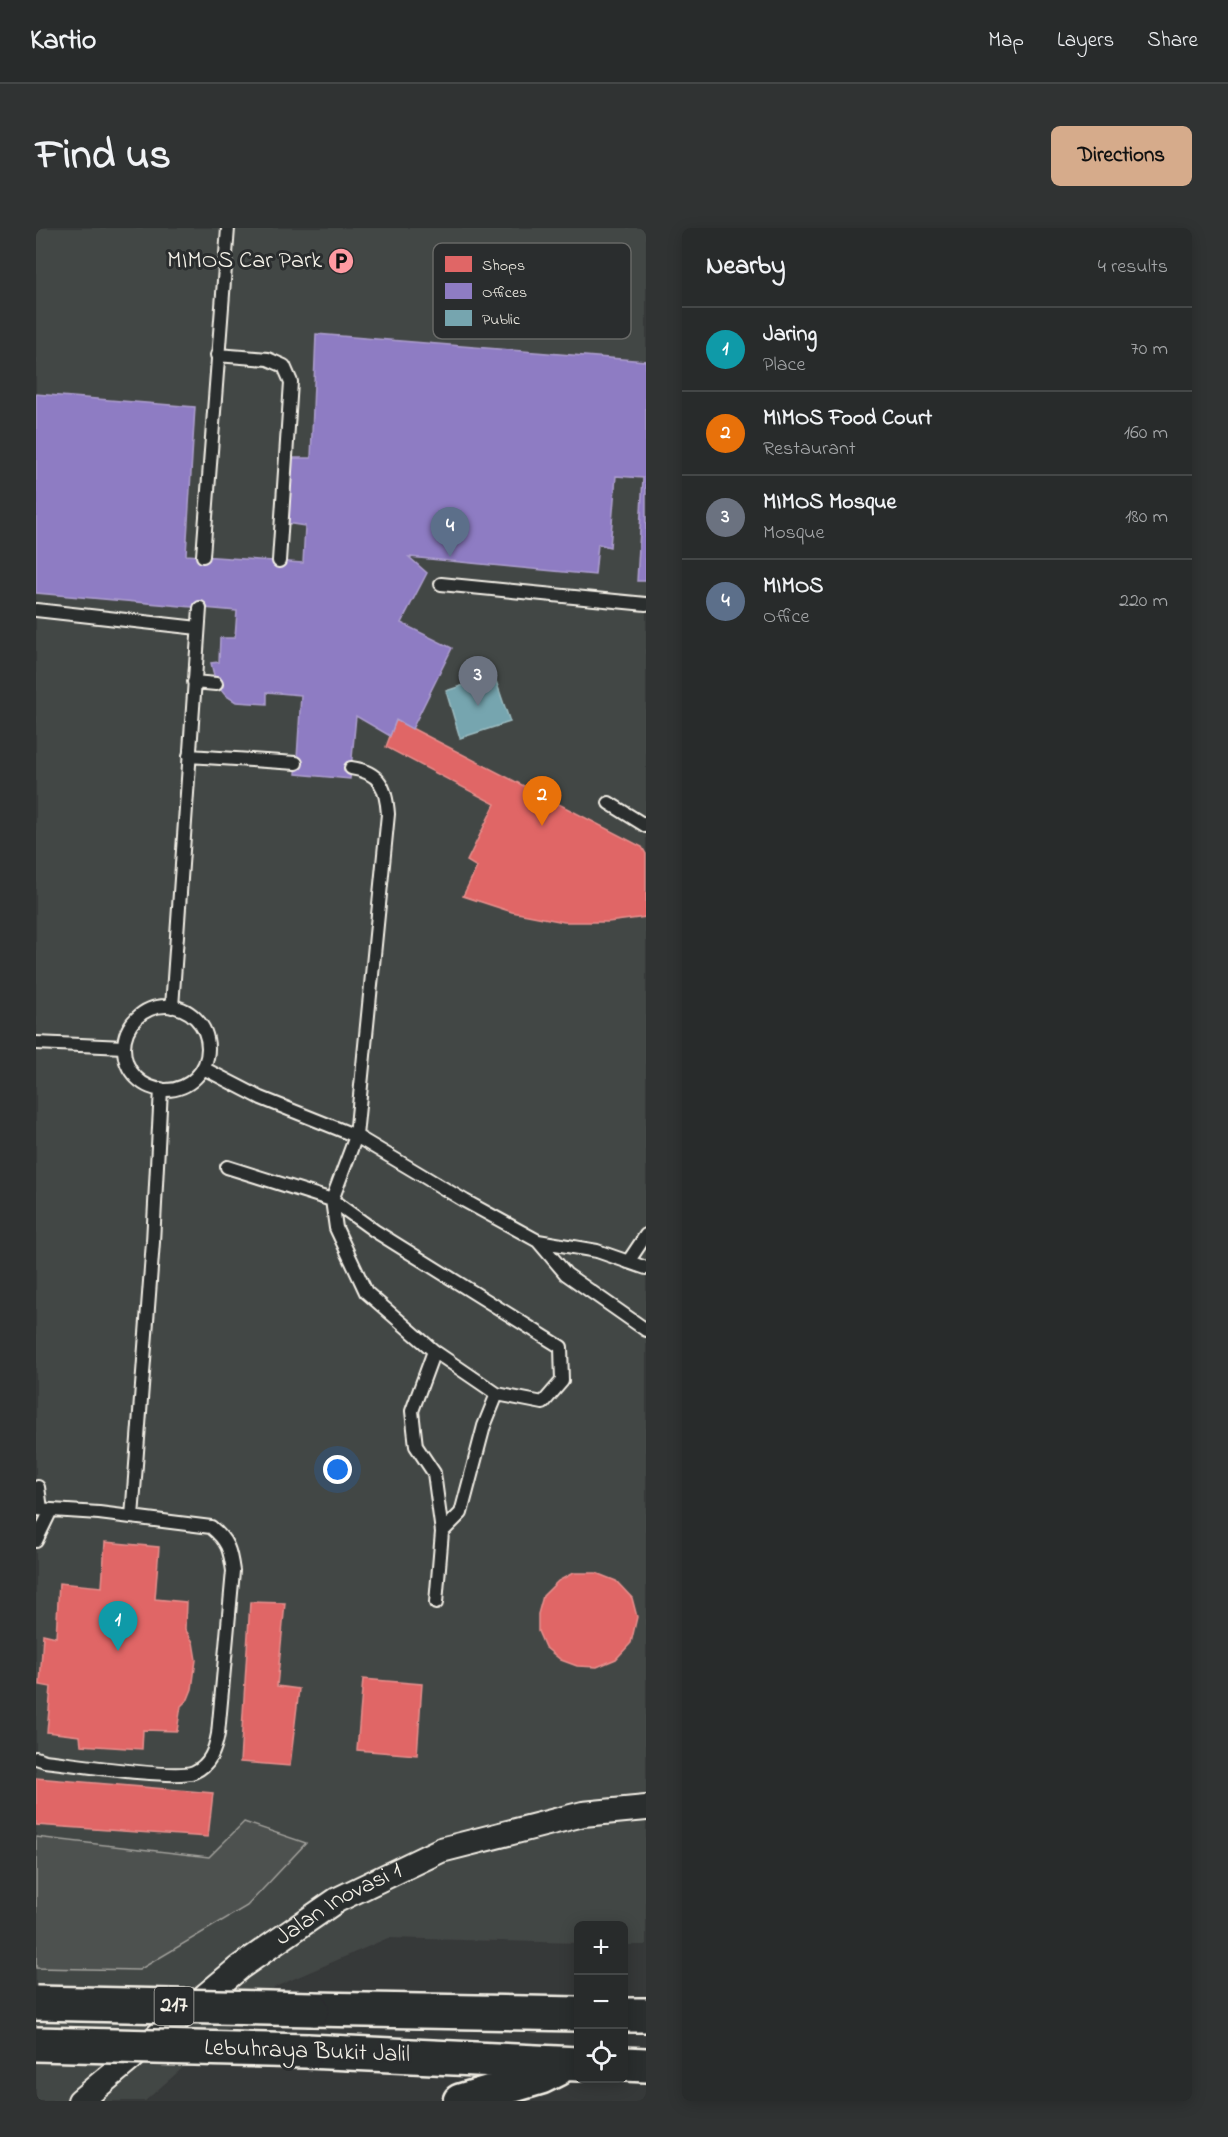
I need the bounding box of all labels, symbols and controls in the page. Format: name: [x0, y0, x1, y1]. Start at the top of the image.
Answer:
text: Kartio: [30, 21, 96, 62]
text: Map: [988, 26, 1024, 56]
text: Layers: [1057, 26, 1114, 56]
text: Share: [1147, 26, 1198, 56]
text: Find us: [36, 126, 171, 187]
button: Directions: [1051, 126, 1192, 186]
legend: [433, 243, 631, 339]
place label: MIMOS Car Park: [167, 244, 322, 279]
parking icon: MIMOS Car Park: [326, 246, 356, 276]
text: Nearby: [706, 248, 785, 286]
text: 4 results: [1098, 253, 1168, 282]
text: Shops: [482, 254, 525, 278]
text: Offices: [482, 281, 527, 305]
text: Public: [482, 308, 521, 332]
text: Jaring: [763, 319, 817, 351]
text: 1: [722, 335, 729, 364]
text: 70 m: [1131, 335, 1168, 364]
text: Place: [763, 351, 805, 380]
text: MIMOS Food Court: [763, 403, 932, 435]
text: 2: [721, 419, 730, 448]
text: 160 m: [1124, 419, 1168, 448]
text: Restaurant: [763, 435, 856, 464]
text: MIMOS Mosque: [763, 487, 896, 519]
text: 3: [721, 503, 730, 532]
text: 180 m: [1125, 503, 1168, 532]
pin: 4: [430, 508, 470, 557]
text: Mosque: [763, 519, 824, 548]
text: MIMOS: [763, 571, 823, 603]
text: 4: [721, 587, 730, 616]
text: 220 m: [1119, 587, 1168, 616]
text: Office: [763, 603, 809, 632]
pin: 3: [458, 656, 498, 706]
pin: 2: [522, 776, 562, 826]
your location: [323, 1455, 352, 1484]
pin: 1: [98, 1602, 137, 1651]
street label: Jalan Inovasi 1: [268, 1854, 408, 1955]
map controls: [574, 1921, 628, 2083]
button: +: [574, 1921, 628, 1975]
button: −: [574, 1975, 628, 2029]
road number: 217: [154, 1987, 194, 2025]
button: locate: [574, 2029, 628, 2083]
street label: Lebuhraya Bukit Jalil: [204, 2031, 410, 2074]

